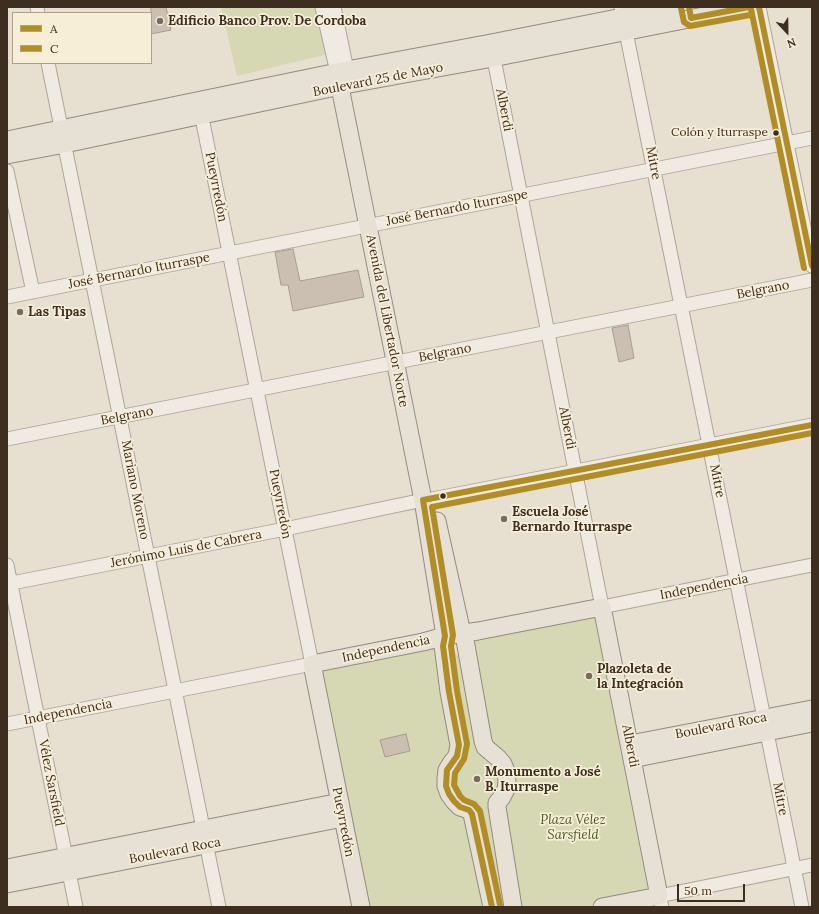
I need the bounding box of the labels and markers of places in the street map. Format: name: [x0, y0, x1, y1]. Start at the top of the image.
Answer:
place label: Edificio Banco Prov. De Cordoba: [168, 13, 366, 29]
marker: Edificio Banco Prov. De Cordoba: [155, 16, 165, 26]
place label: Colón y Iturraspe: [671, 126, 768, 140]
marker: Colón y Iturraspe: [771, 128, 781, 138]
place label: Las Tipas: [28, 304, 86, 320]
marker: Las Tipas: [15, 307, 25, 317]
unlabelled marker: [438, 491, 448, 501]
place label: Escuela José Bernardo Iturraspe: [512, 504, 632, 535]
marker: Escuela José Bernardo Iturraspe: [499, 514, 509, 524]
place label: Plazoleta de la Integración: [597, 661, 684, 692]
marker: Plazoleta de la Integración: [584, 671, 594, 681]
place label: Monumento a José B. Iturraspe: [485, 764, 601, 795]
marker: Monumento a José B. Iturraspe: [472, 774, 482, 784]

